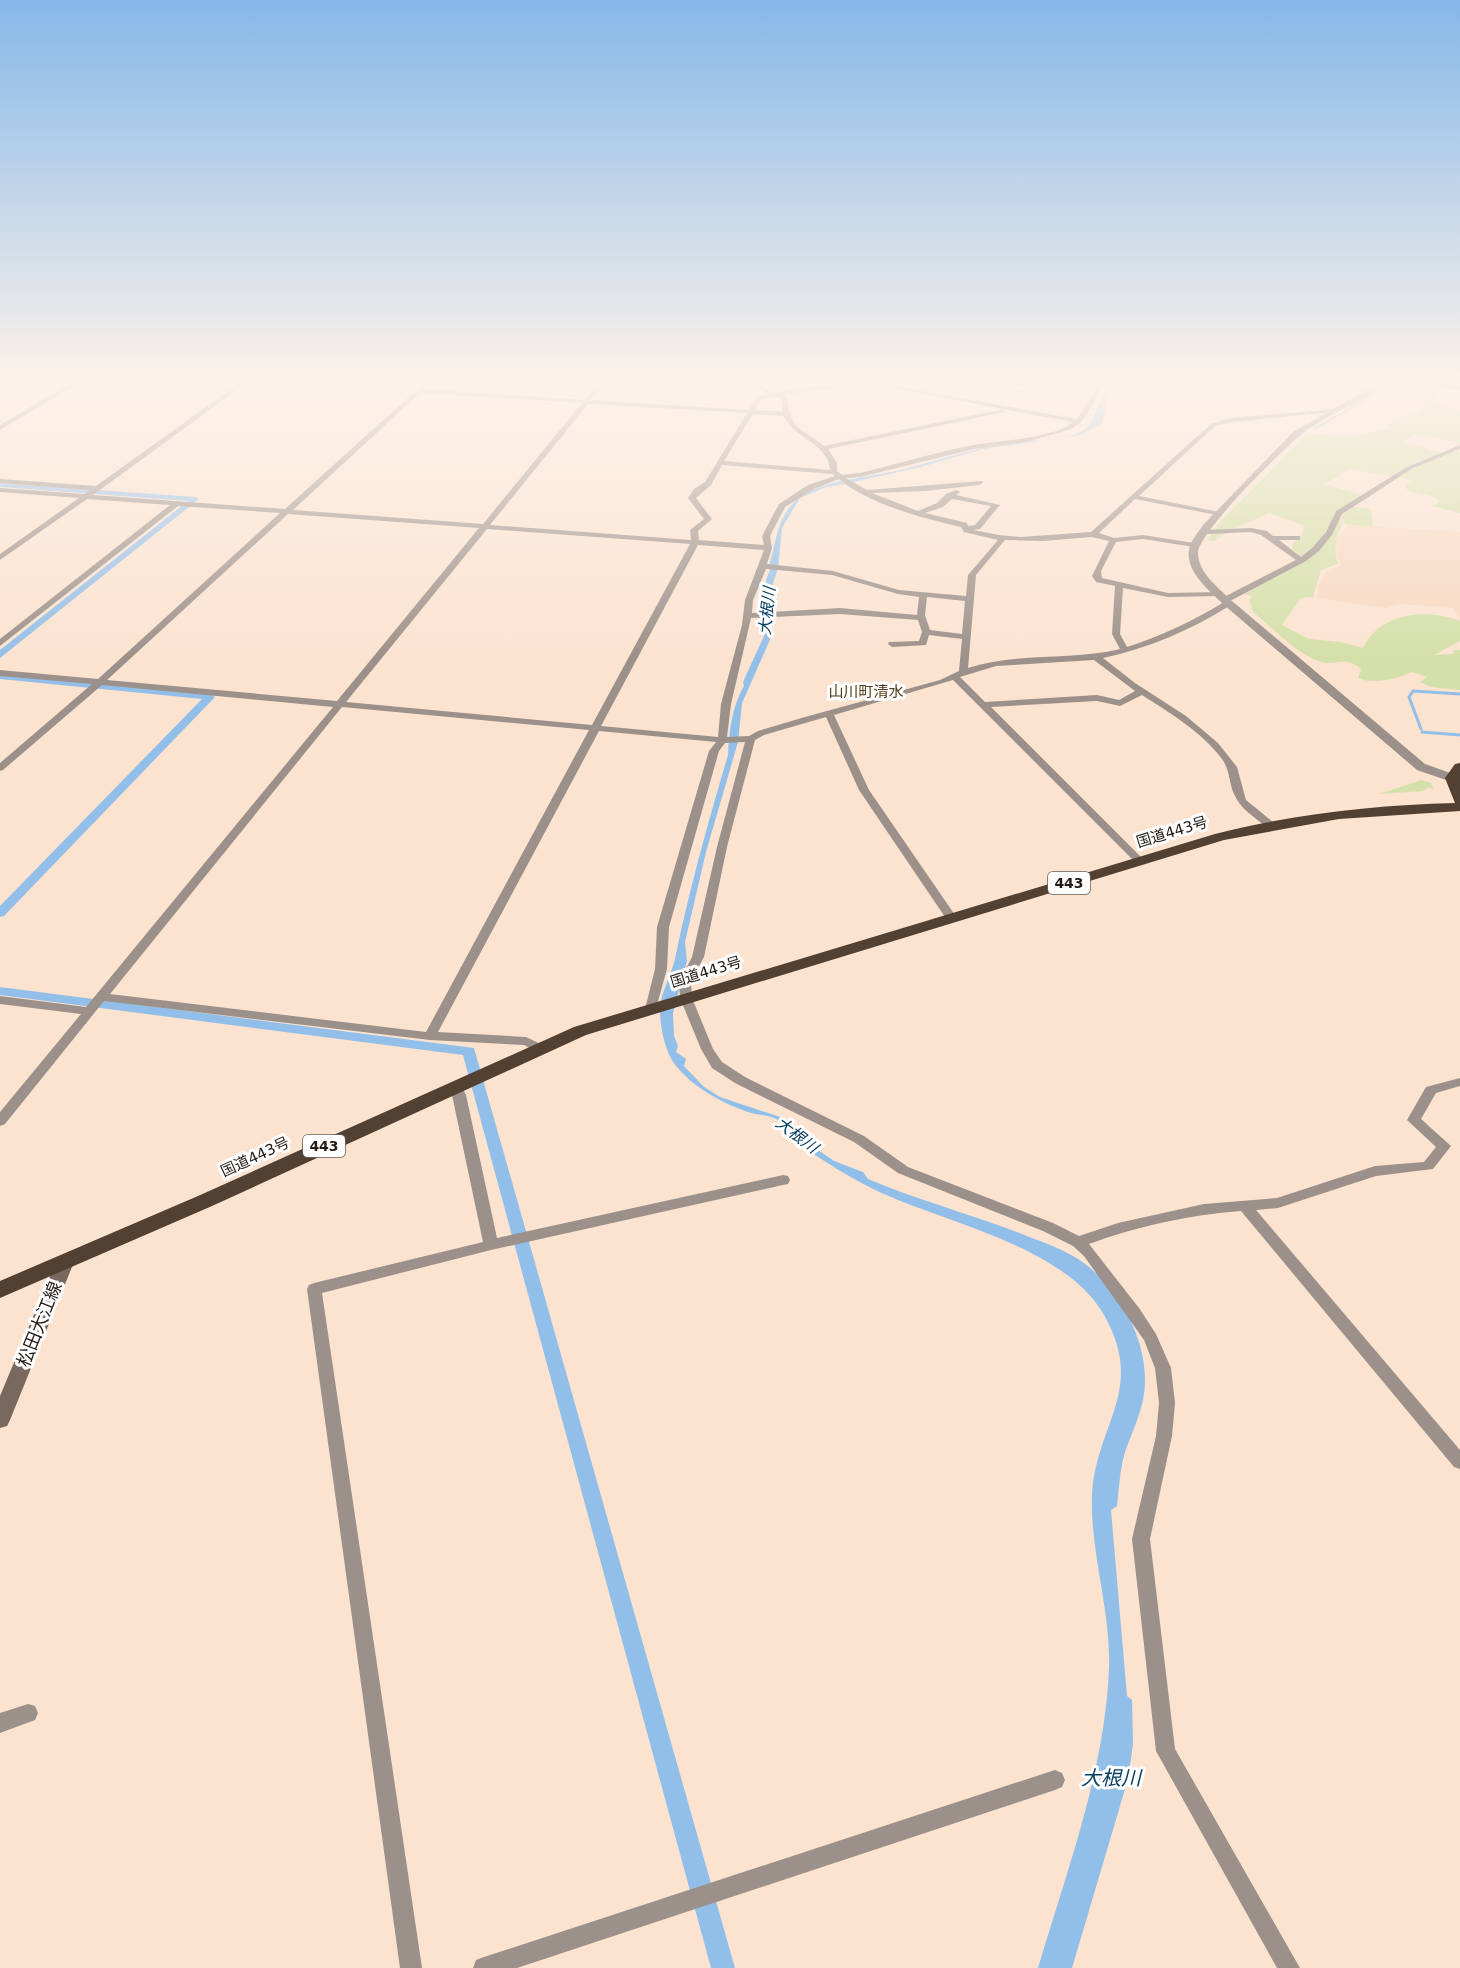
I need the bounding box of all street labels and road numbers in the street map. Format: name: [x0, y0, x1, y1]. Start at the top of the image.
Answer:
street label: 国道443号: [1134, 813, 1210, 851]
road number: 443: [1048, 872, 1090, 894]
street label: 国道443号: [668, 953, 744, 991]
street label: 国道443号: [218, 1133, 292, 1181]
road number: 443: [303, 1135, 345, 1157]
street label: 松田大江線: [12, 1278, 66, 1370]

